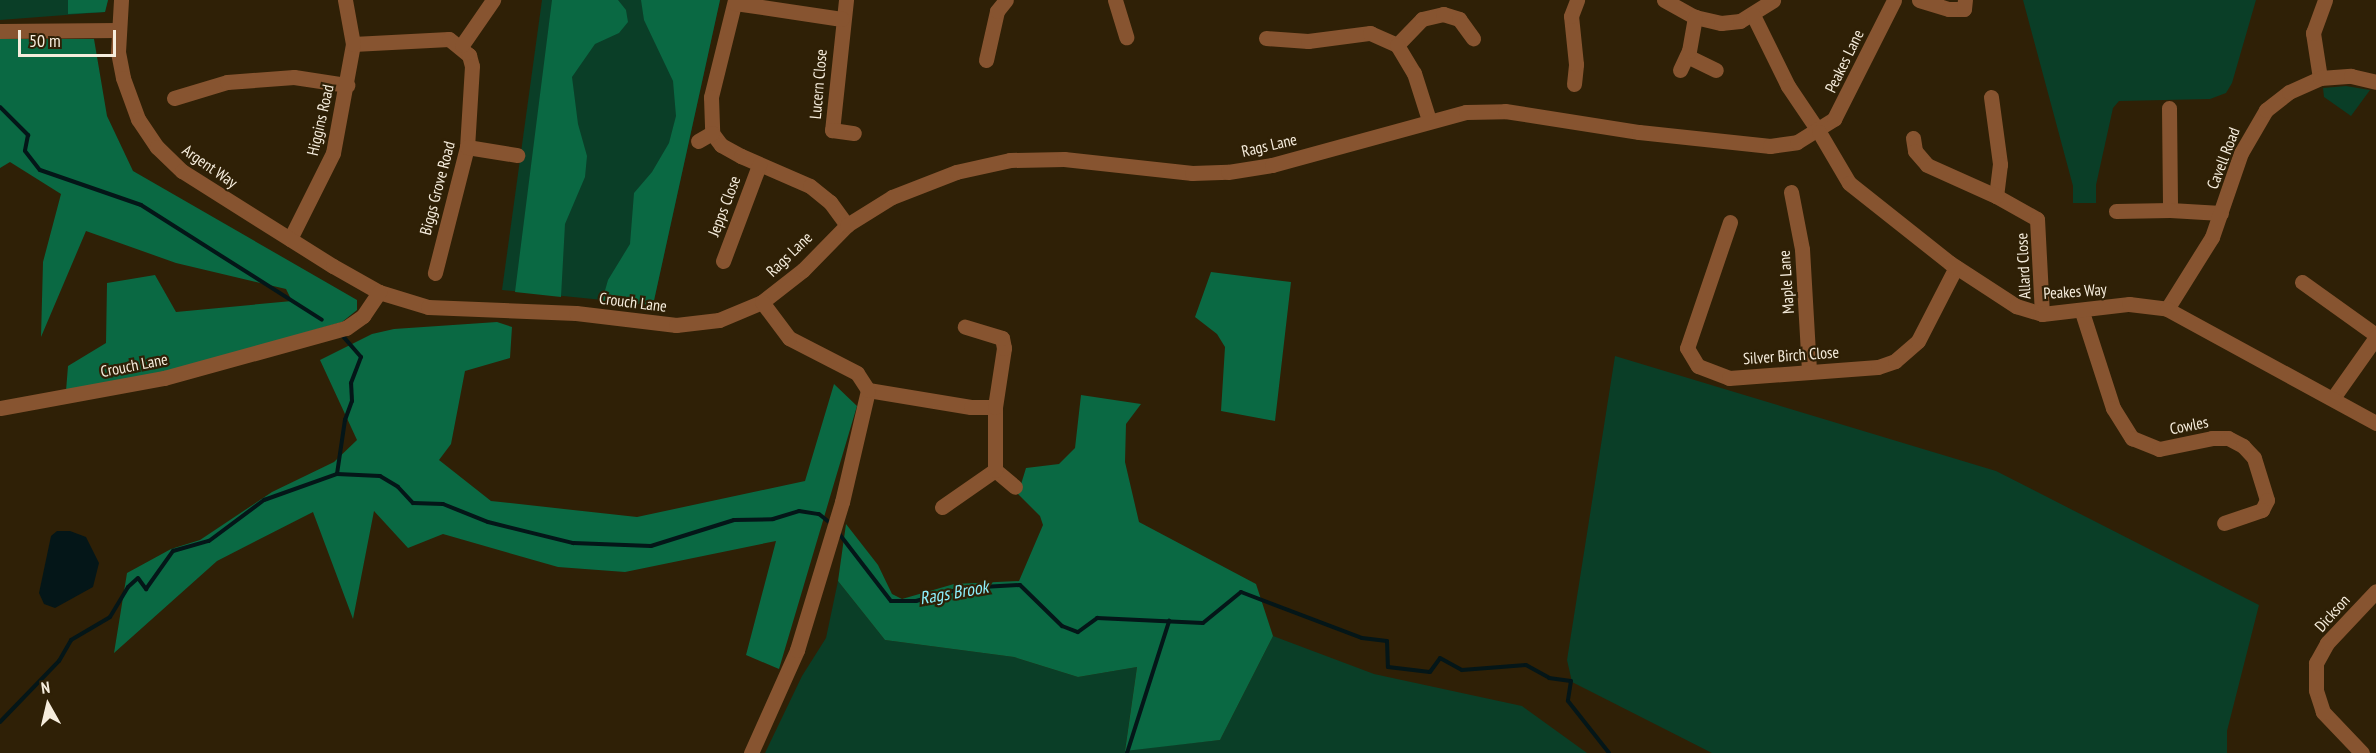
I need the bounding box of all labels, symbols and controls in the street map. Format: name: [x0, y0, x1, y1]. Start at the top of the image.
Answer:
scale bar: [21, 18, 118, 56]
street label: Peakes Lane: [1821, 26, 1867, 96]
text: 50 m: [29, 29, 61, 52]
street label: Lucern Close: [805, 48, 831, 120]
street label: Higgins Road: [302, 83, 338, 157]
street label: Cavell Road: [2202, 124, 2244, 192]
street label: Rags Lane: [1239, 129, 1299, 161]
street label: Biggs Grove Road: [415, 139, 459, 237]
street label: Argent Way: [179, 140, 241, 192]
street label: Jepps Close: [704, 173, 744, 239]
street label: Rags Lane: [762, 228, 816, 280]
street label: Allard Close: [2012, 232, 2034, 300]
street label: Maple Lane: [1774, 250, 1798, 314]
street label: Peakes Way: [2042, 279, 2108, 303]
street label: Crouch Lane: [598, 288, 668, 316]
street label: Silver Birch Close: [1742, 342, 1840, 368]
street label: Crouch Lane: [99, 349, 169, 381]
street label: Cowles: [2168, 412, 2210, 438]
water label: Rags Brook: [918, 576, 990, 610]
street label: Dickson: [2310, 591, 2354, 635]
north arrow: [18, 675, 78, 735]
text: N: [40, 677, 51, 698]

